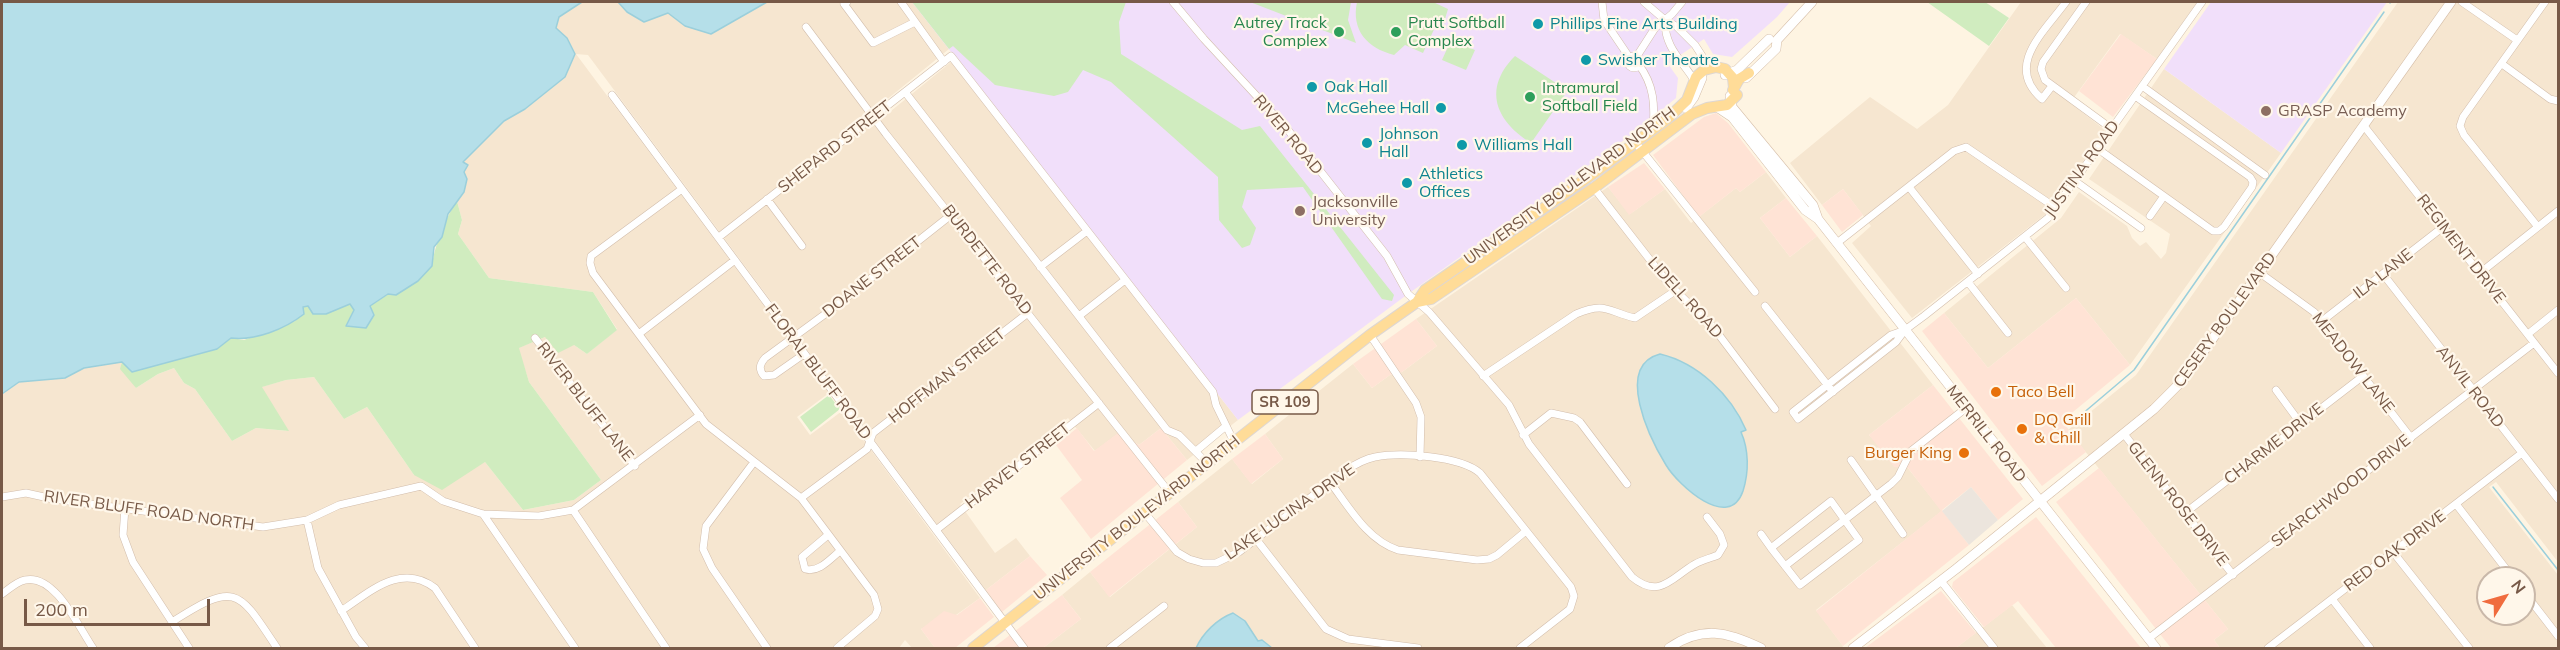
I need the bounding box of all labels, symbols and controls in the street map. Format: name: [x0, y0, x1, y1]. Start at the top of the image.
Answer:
place label: Autrey Track Complex: [1233, 13, 1327, 51]
place label: Prutt Softball Complex: [1408, 13, 1505, 51]
place label: Phillips Fine Arts Building: [1550, 14, 1738, 34]
marker: Phillips Fine Arts Building: [1531, 17, 1545, 31]
marker: Autrey Track Complex: [1332, 25, 1346, 39]
marker: Prutt Softball Complex: [1389, 25, 1403, 39]
place label: Swisher Theatre: [1598, 50, 1719, 70]
marker: Swisher Theatre: [1579, 53, 1593, 67]
place label: Oak Hall: [1324, 77, 1388, 97]
place label: Intramural Softball Field: [1542, 78, 1638, 116]
marker: Oak Hall: [1305, 80, 1319, 94]
marker: Intramural Softball Field: [1523, 90, 1537, 104]
street label: RIVER ROAD: [1249, 91, 1327, 179]
street label: SHEPARD STREET: [774, 97, 896, 197]
place label: McGehee Hall: [1327, 98, 1429, 118]
marker: McGehee Hall: [1434, 101, 1448, 115]
place label: GRASP Academy: [2278, 101, 2407, 121]
street label: UNIVERSITY BOULEVARD NORTH: [1461, 103, 1679, 269]
marker: GRASP Academy: [2259, 104, 2273, 118]
street label: JUSTINA ROAD: [2040, 117, 2124, 221]
place label: Johnson Hall: [1379, 124, 1439, 162]
place label: Williams Hall: [1474, 135, 1572, 155]
marker: Johnson Hall: [1360, 136, 1374, 150]
marker: Williams Hall: [1455, 138, 1469, 152]
place label: Athletics Offices: [1419, 164, 1483, 202]
marker: Athletics Offices: [1400, 176, 1414, 190]
street label: REGIMENT DRIVE: [2413, 191, 2509, 307]
place label: Jacksonville University: [1312, 192, 1398, 230]
street label: BURDETTE ROAD: [938, 201, 1036, 319]
marker: Jacksonville University: [1293, 204, 1307, 218]
street label: DOANE STREET: [819, 232, 925, 322]
street label: ILA LANE: [2350, 245, 2416, 303]
street label: CESERY BOULEVARD: [2169, 249, 2281, 391]
street label: LIDELL ROAD: [1644, 253, 1726, 343]
street label: FLORAL BLUFF ROAD: [761, 300, 875, 444]
street label: MEADOW LANE: [2308, 309, 2398, 417]
street label: HOFFMAN STREET: [885, 324, 1009, 428]
street label: RIVER BLUFF LANE: [533, 339, 637, 465]
street label: ANVIL ROAD: [2432, 342, 2508, 432]
street label: MERRILL ROAD: [1942, 382, 2030, 486]
place label: Taco Bell: [2008, 382, 2074, 402]
marker: Taco Bell: [1989, 385, 2003, 399]
road number: SR 109: [1252, 390, 1318, 414]
street label: CHARME DRIVE: [2220, 399, 2328, 489]
place label: DQ Grill & Chill: [2034, 410, 2091, 448]
street label: HARVEY STREET: [962, 419, 1074, 513]
marker: DQ Grill & Chill: [2015, 422, 2029, 436]
street label: SEARCHWOOD DRIVE: [2268, 431, 2414, 551]
street label: UNIVERSITY BOULEVARD NORTH: [1030, 432, 1244, 604]
street label: GLENN ROSE DRIVE: [2123, 438, 2233, 570]
place label: Burger King: [1865, 443, 1952, 463]
marker: Burger King: [1957, 446, 1971, 460]
street label: LAKE LUCINA DRIVE: [1221, 460, 1359, 564]
street label: RIVER BLUFF ROAD NORTH: [43, 487, 255, 535]
street label: RED OAK DRIVE: [2340, 506, 2450, 596]
north arrow: [2476, 566, 2536, 626]
text: N: [2507, 576, 2530, 597]
scale bar: [27, 587, 213, 625]
text: 200 m: [35, 598, 88, 621]

